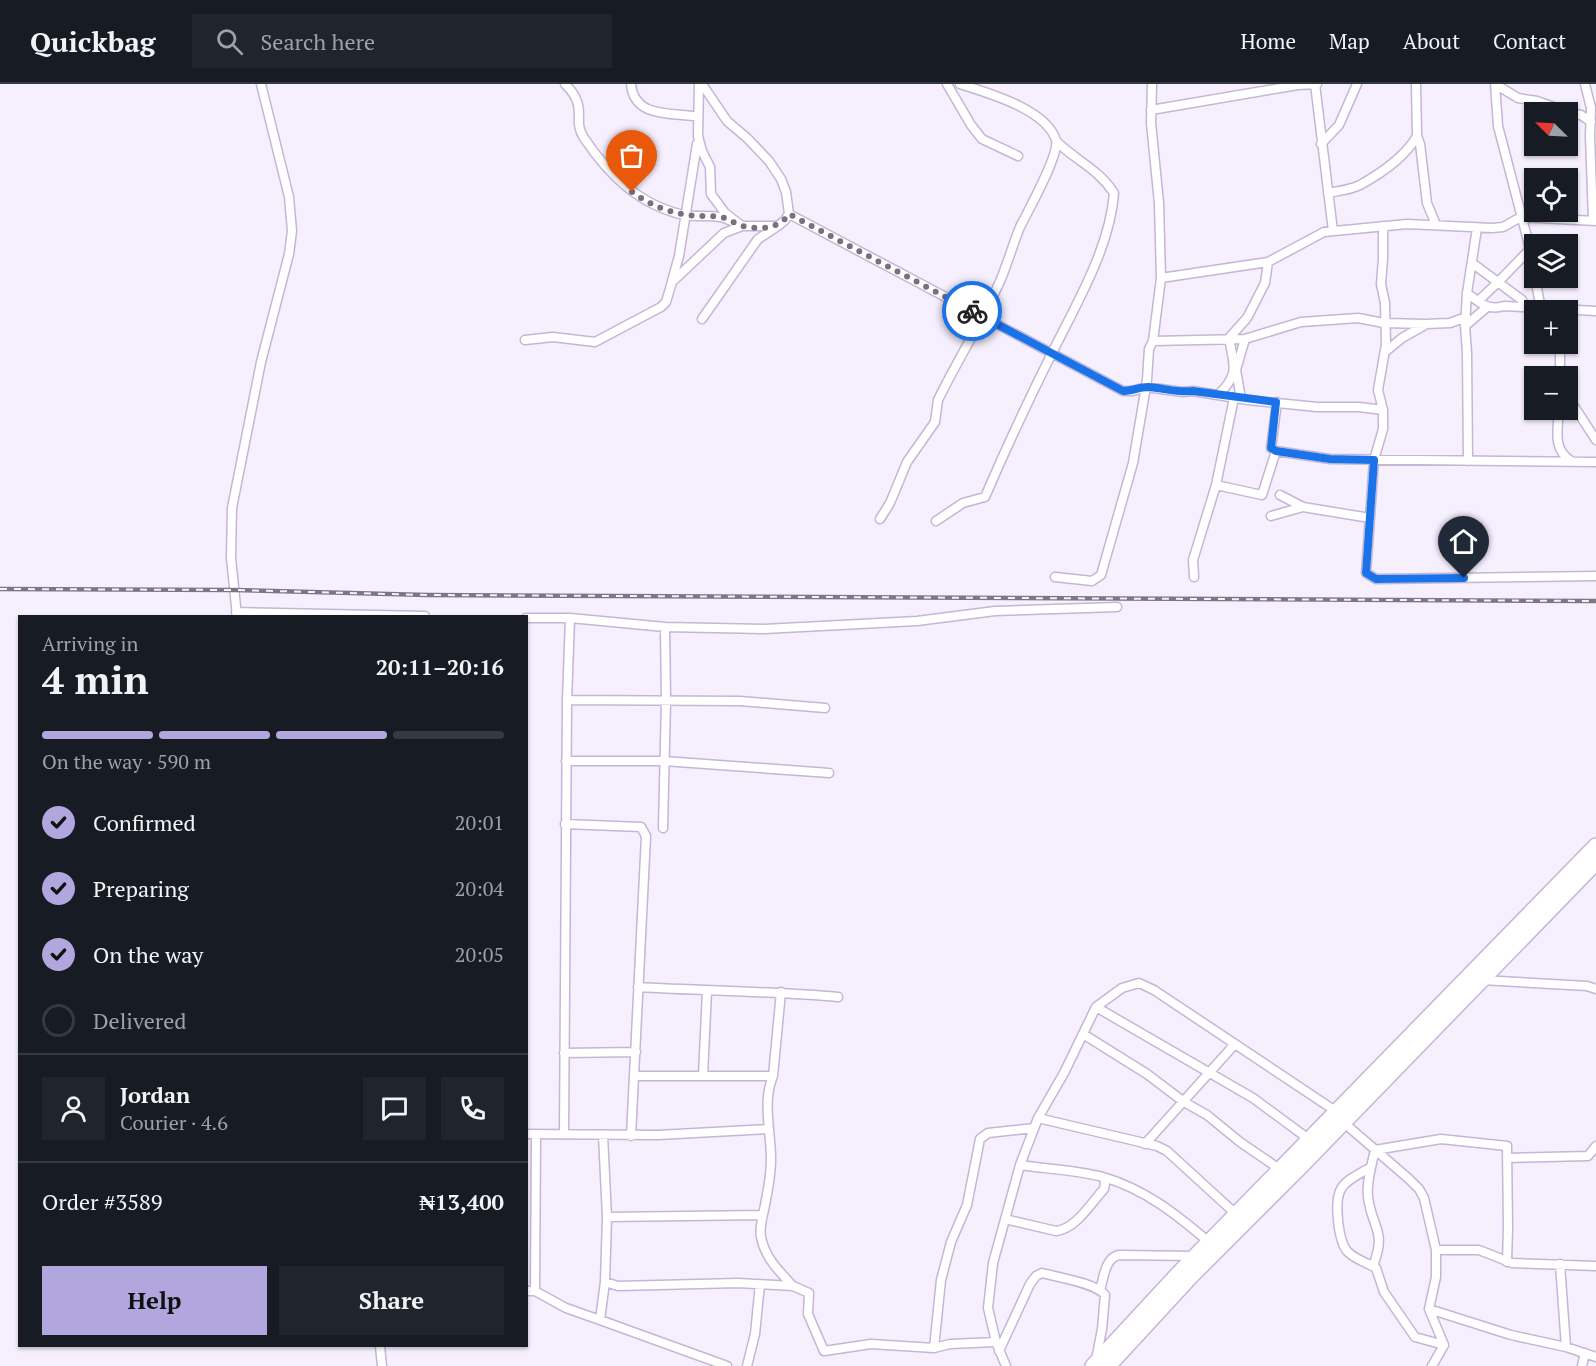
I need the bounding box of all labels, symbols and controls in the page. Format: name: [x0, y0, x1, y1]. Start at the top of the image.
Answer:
search box: [192, 14, 612, 68]
text: Quickbag: [30, 23, 156, 60]
icon: search: [213, 25, 246, 58]
text: Search here: [261, 27, 375, 56]
text: Home: [1240, 27, 1296, 55]
text: Map: [1329, 27, 1370, 55]
text: About: [1403, 27, 1460, 55]
text: Contact: [1493, 27, 1566, 55]
north arrow: [1524, 102, 1578, 156]
map controls: [1524, 102, 1578, 420]
pin: [606, 130, 657, 192]
icon: bag: [615, 139, 648, 172]
button: locate: [1524, 168, 1578, 222]
button: layers: [1524, 234, 1578, 288]
courier: [942, 281, 1002, 341]
icon: bike: [956, 295, 989, 328]
button: +: [1524, 300, 1578, 354]
button: −: [1524, 366, 1578, 420]
pin: [1438, 516, 1489, 578]
icon: home: [1447, 525, 1480, 558]
text: Arriving in: [42, 630, 138, 657]
text: 20:11–20:16: [376, 652, 504, 681]
text: 4 min: [42, 653, 149, 705]
text: On the way · 590 m: [42, 748, 211, 775]
icon: check: [42, 806, 75, 839]
text: Confirmed: [93, 808, 196, 837]
text: 20:01: [455, 809, 504, 836]
icon: check: [42, 872, 75, 905]
text: Preparing: [93, 874, 189, 903]
text: 20:04: [455, 875, 504, 902]
icon: check: [42, 938, 75, 971]
text: On the way: [93, 940, 203, 969]
text: 20:05: [455, 941, 504, 968]
text: Delivered: [93, 1006, 186, 1035]
button: person: [42, 1077, 105, 1140]
button: chat: [363, 1077, 426, 1140]
button: phone: [441, 1077, 504, 1140]
text: Jordan: [120, 1080, 190, 1109]
text: Courier · 4.6: [120, 1109, 228, 1136]
text: Order #3589: [42, 1187, 162, 1216]
text: ₦13,400: [419, 1187, 504, 1216]
button: Help: [42, 1266, 267, 1335]
button: Share: [279, 1266, 504, 1335]

